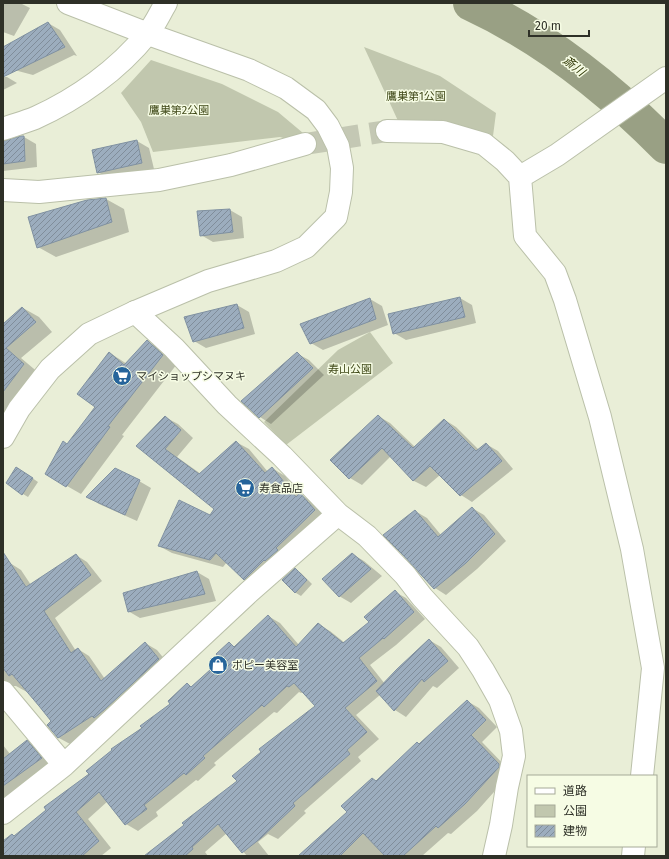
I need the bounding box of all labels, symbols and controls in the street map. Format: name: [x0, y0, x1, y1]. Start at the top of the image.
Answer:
scale bar: [529, 12, 589, 38]
text: 20 m: [535, 19, 561, 33]
water label: 斎川: [560, 53, 589, 80]
park label: 鷹巣第1公園: [386, 90, 446, 103]
park label: 鷹巣第2公園: [149, 104, 209, 117]
park label: 寿山公園: [328, 363, 372, 376]
supermarket icon: マイショップシマヌキ: [111, 365, 133, 387]
place label: マイショップシマヌキ: [136, 370, 246, 383]
supermarket icon: 寿食品店: [234, 477, 256, 499]
place label: 寿食品店: [259, 482, 303, 495]
shop icon: ポピー美容室: [207, 654, 229, 676]
place label: ポピー美容室: [232, 659, 298, 672]
legend: [527, 775, 657, 847]
text: 道路: [563, 784, 587, 798]
text: 公園: [563, 804, 587, 818]
text: 建物: [563, 824, 587, 838]

